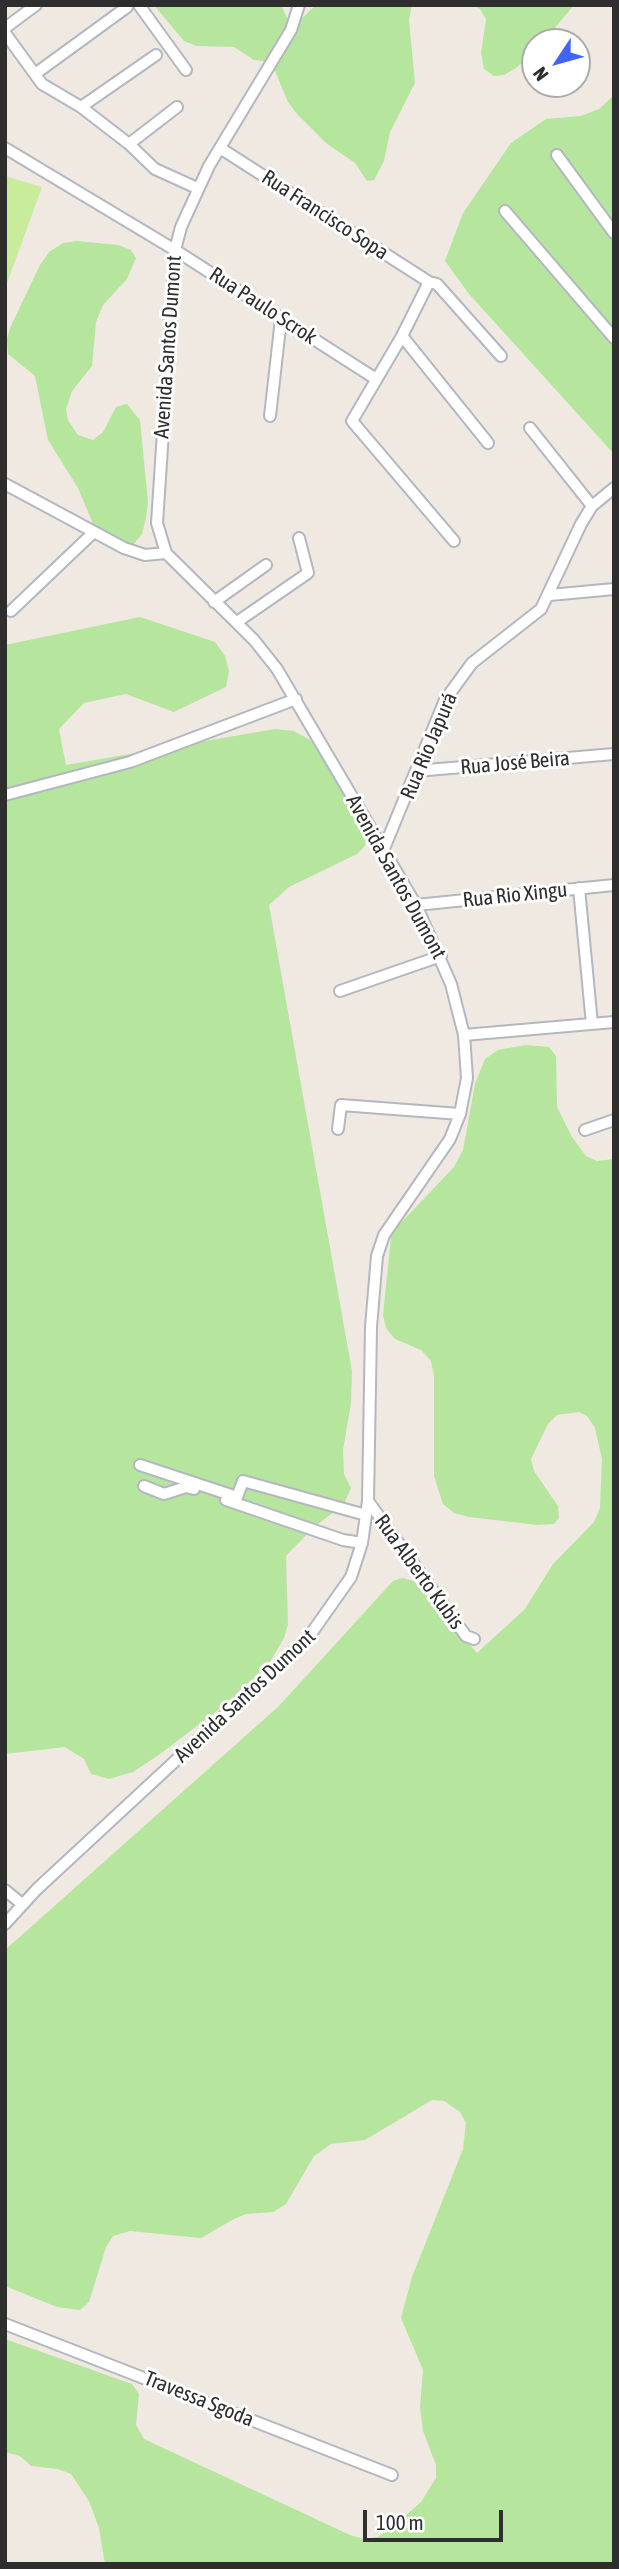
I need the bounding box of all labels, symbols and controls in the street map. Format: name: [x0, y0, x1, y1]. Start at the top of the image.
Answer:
north arrow: [521, 28, 591, 98]
text: N: [528, 63, 553, 85]
street label: Rua Francisco Sopa: [257, 165, 393, 265]
street label: Avenida Santos Dumont: [149, 254, 187, 440]
street label: Rua Paulo Scrok: [205, 262, 321, 350]
street label: Rua Rio Japurá: [395, 689, 463, 803]
street label: Rua José Beira: [459, 746, 571, 780]
street label: Avenida Santos Dumont: [340, 791, 452, 963]
street label: Rua Rio Xingu: [461, 877, 569, 913]
street label: Rua Alberto Kubis: [369, 1510, 469, 1634]
street label: Avenida Santos Dumont: [169, 1624, 321, 1768]
street label: Travessa Sgoda: [141, 2366, 257, 2432]
scale bar: [367, 2496, 507, 2540]
text: 100 m: [376, 2510, 424, 2534]

